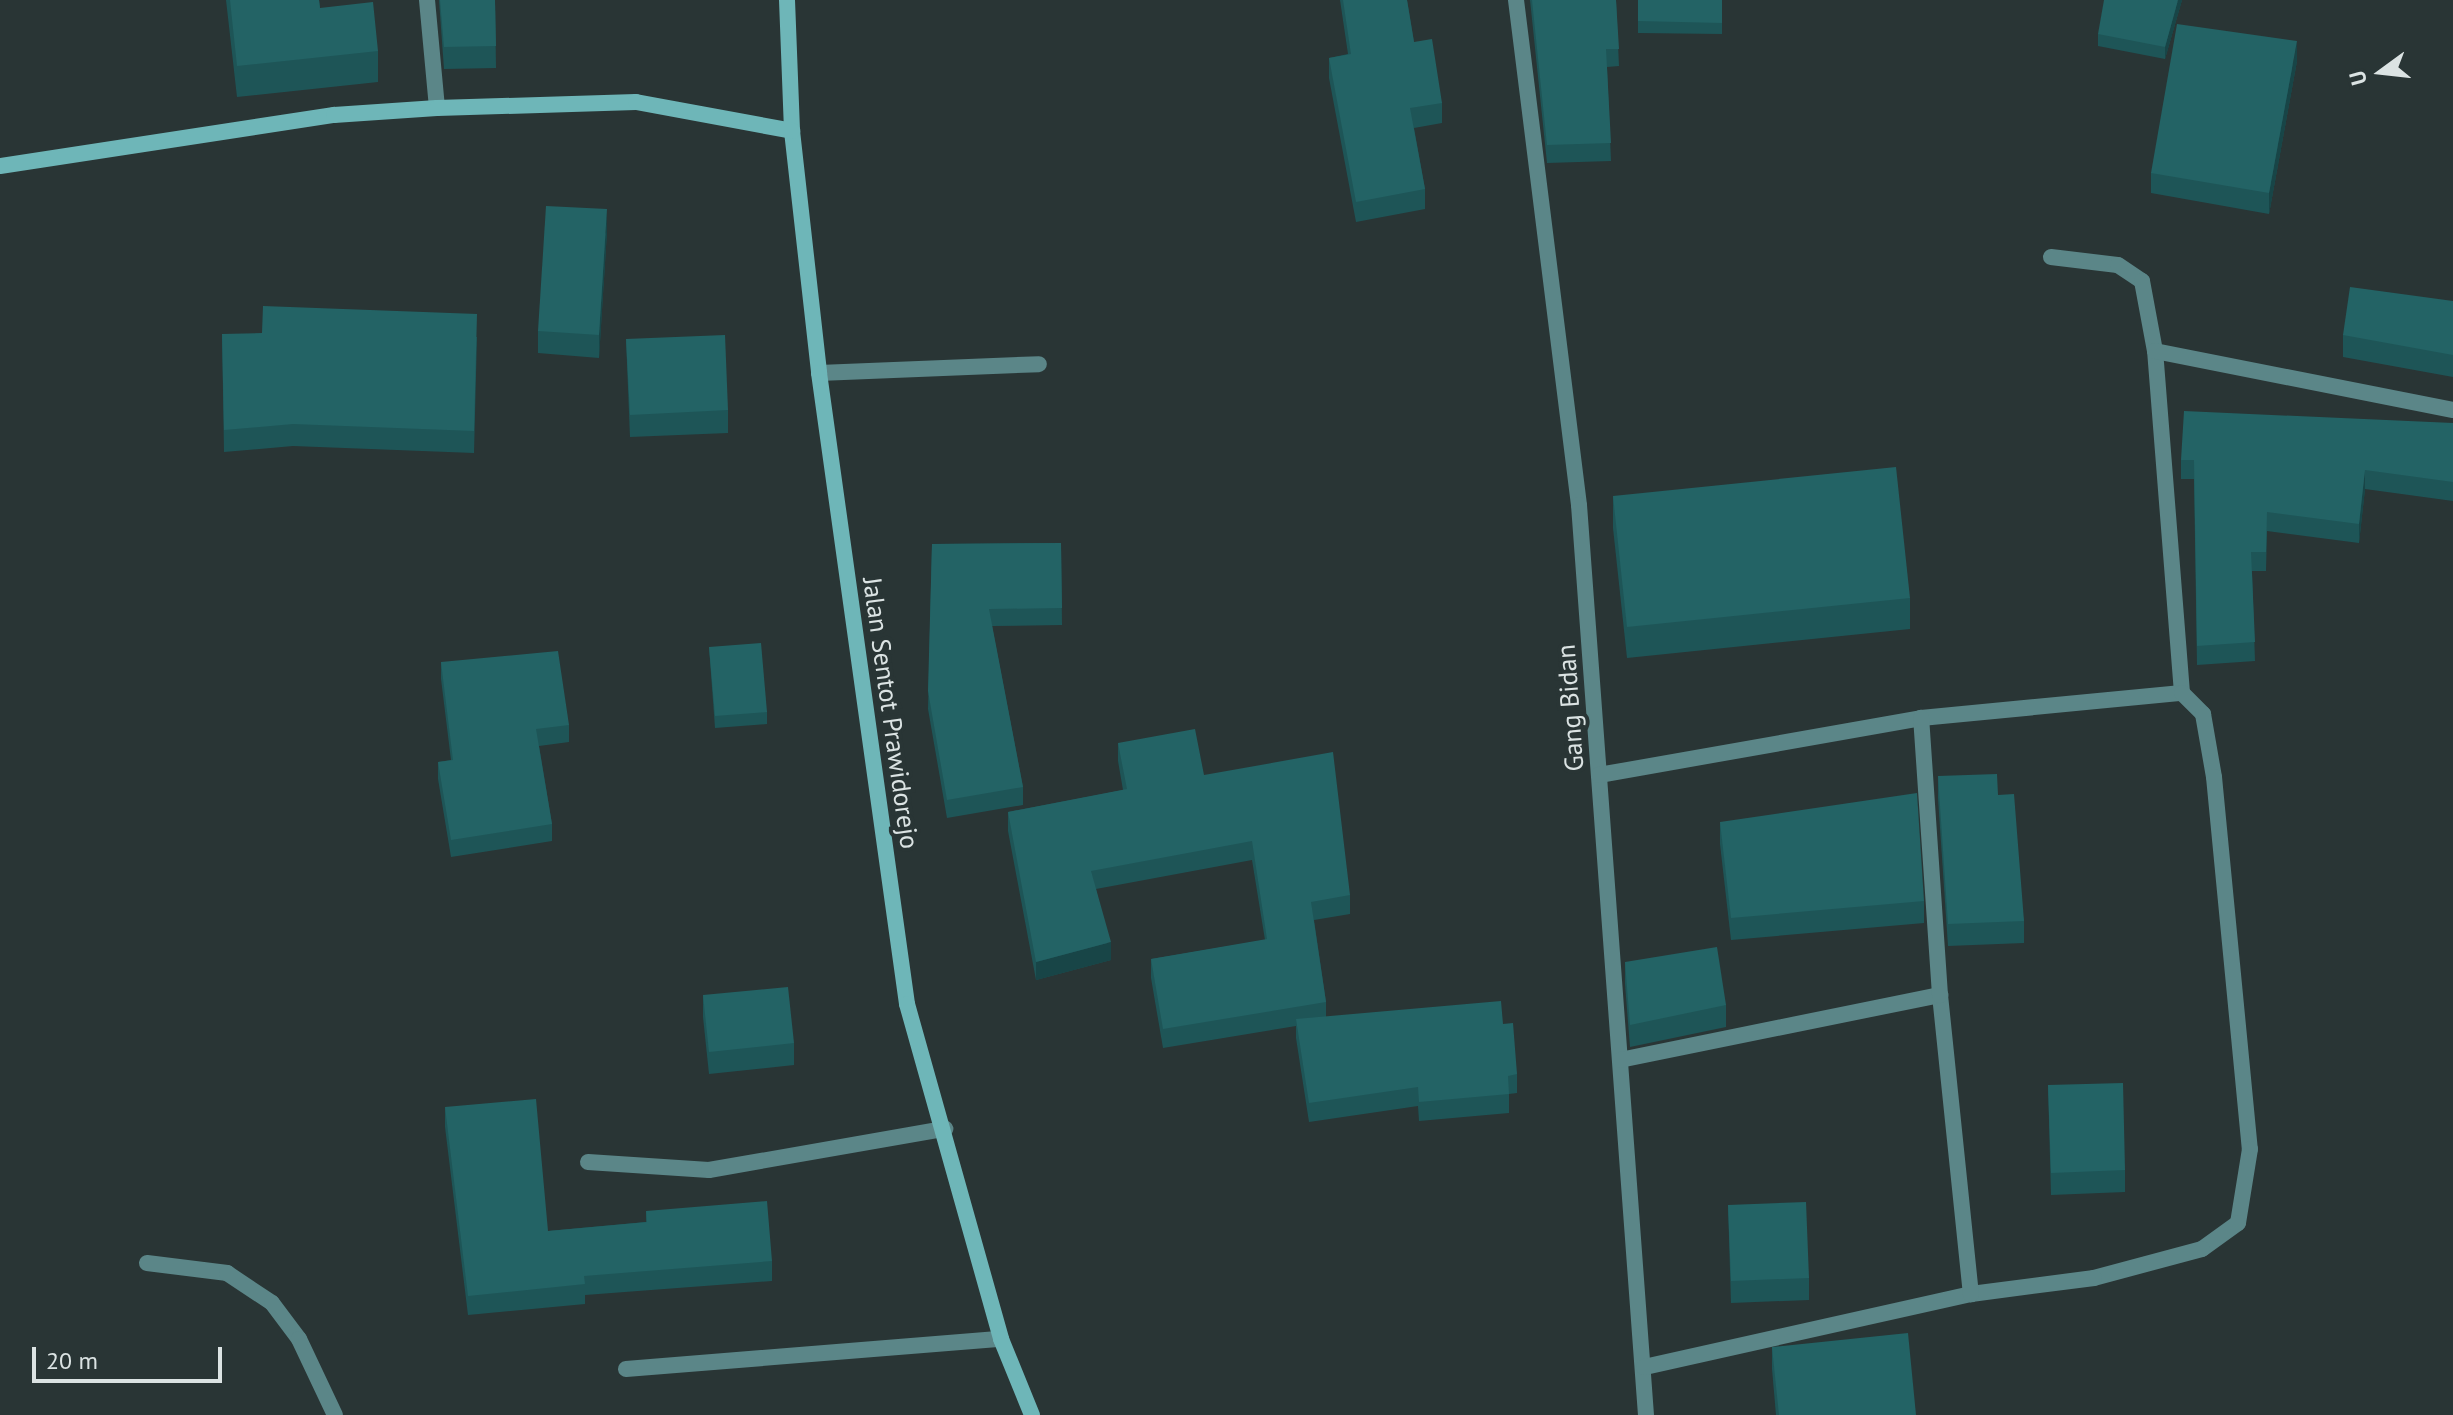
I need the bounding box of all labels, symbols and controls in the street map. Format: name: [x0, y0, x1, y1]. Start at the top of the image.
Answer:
north arrow: [2341, 32, 2421, 112]
text: U: [2343, 68, 2373, 89]
street label: Jalan Sentot Prawidorejo: [856, 575, 926, 851]
street label: Gang Bidan: [1550, 643, 1590, 773]
scale bar: [36, 1331, 226, 1381]
text: 20 m: [46, 1345, 98, 1376]

